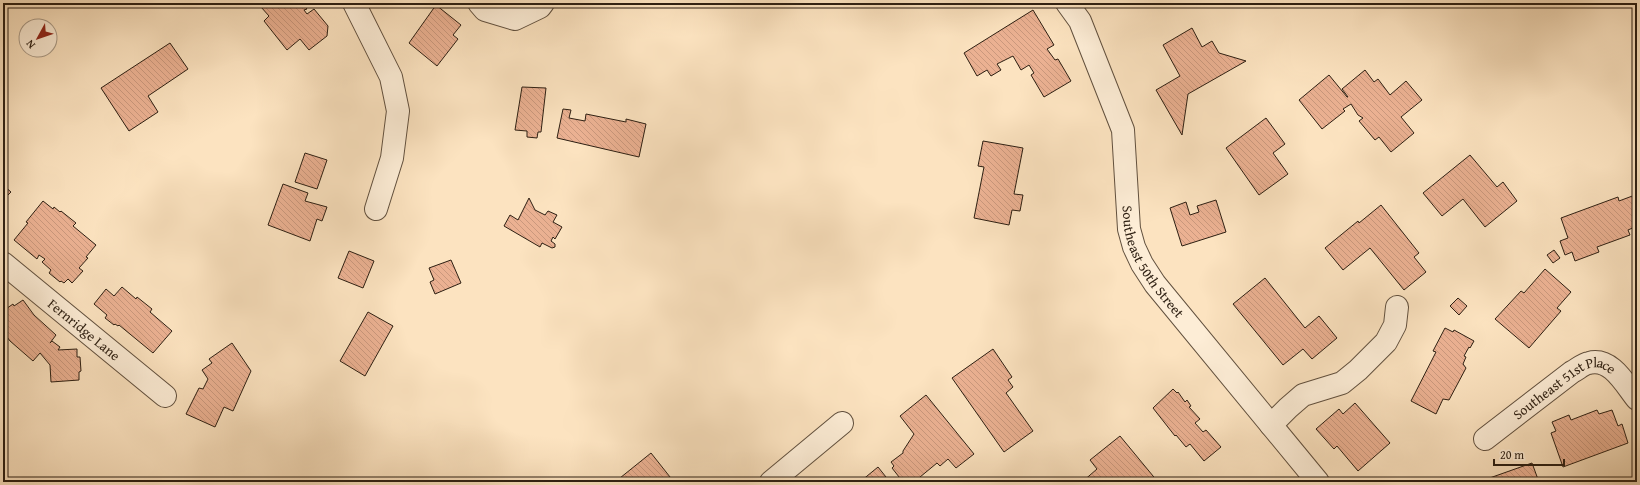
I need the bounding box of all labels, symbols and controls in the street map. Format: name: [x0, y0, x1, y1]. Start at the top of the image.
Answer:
north arrow: [18, 18, 58, 58]
text: N: [21, 36, 39, 52]
street label: Southeast 50th Street: [1118, 205, 1189, 322]
street label: Fernridge Lane: [44, 294, 125, 366]
street label: Southeast 51st Place: [1509, 352, 1621, 424]
scale bar: [1494, 441, 1564, 467]
text: 20 m: [1500, 446, 1524, 463]

